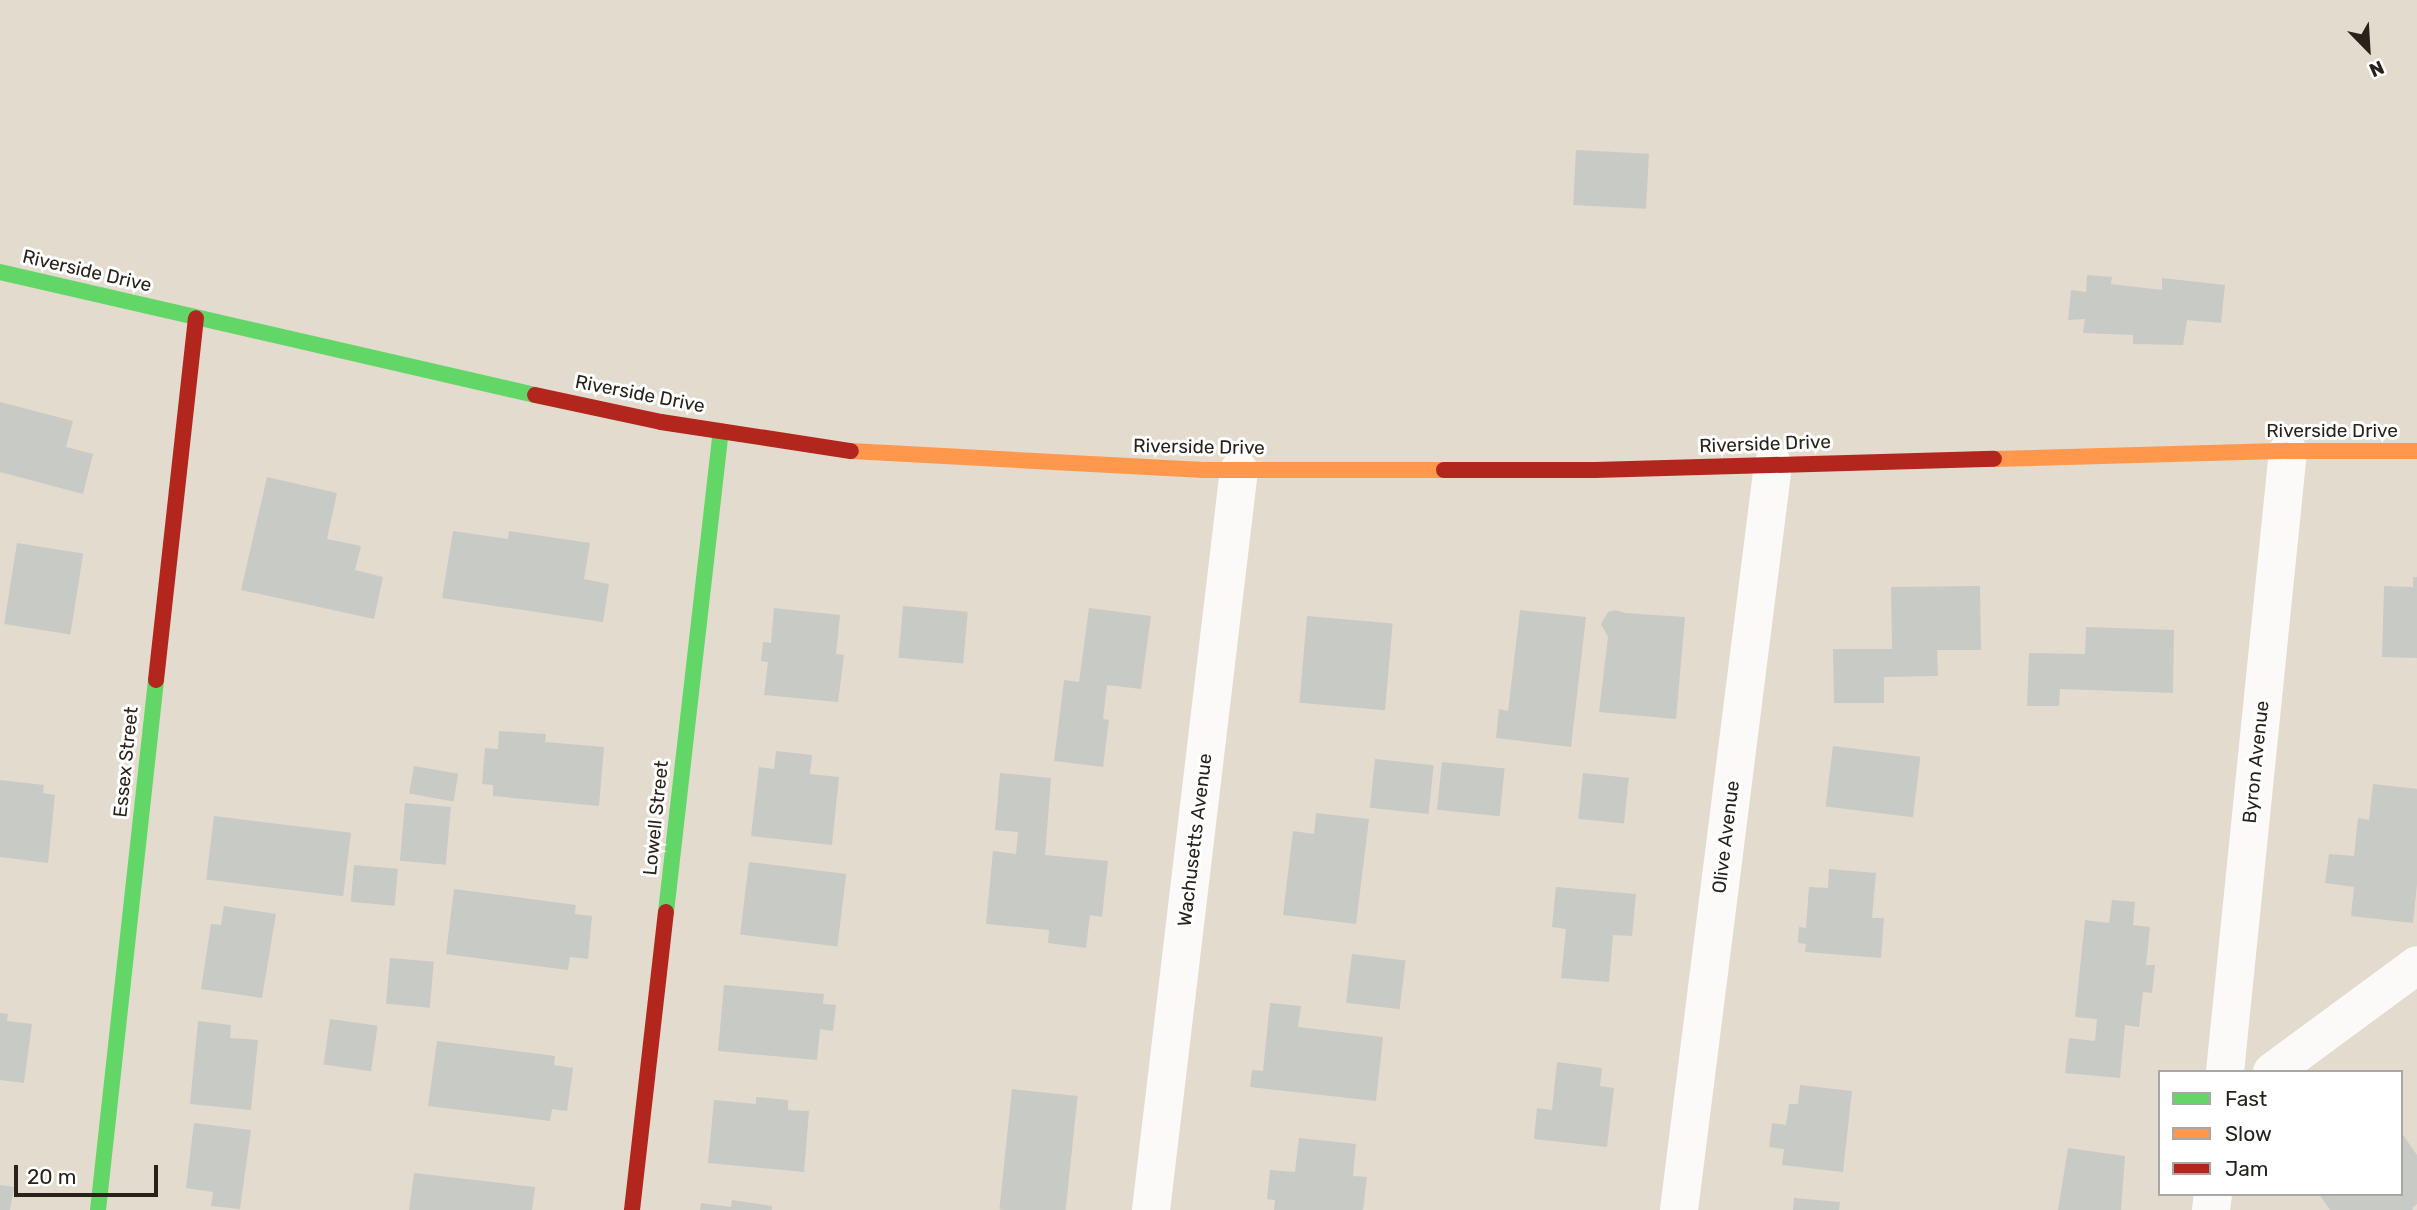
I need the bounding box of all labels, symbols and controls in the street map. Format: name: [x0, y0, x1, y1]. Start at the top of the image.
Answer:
north arrow: [2333, 14, 2403, 84]
text: N: [2366, 55, 2388, 82]
street label: Riverside Drive: [20, 245, 154, 297]
street label: Riverside Drive: [573, 370, 707, 418]
street label: Riverside Drive: [2266, 420, 2398, 442]
street label: Riverside Drive: [1699, 430, 1831, 458]
street label: Riverside Drive: [1133, 434, 1265, 460]
street label: Byron Avenue: [2238, 699, 2274, 825]
street label: Essex Street: [109, 706, 143, 818]
street label: Wachusetts Avenue: [1173, 752, 1217, 928]
street label: Lowell Street: [639, 759, 673, 877]
street label: Olive Avenue: [1708, 779, 1744, 895]
legend: [2158, 1070, 2403, 1196]
text: Fast: [2225, 1086, 2267, 1111]
text: Slow: [2225, 1121, 2272, 1146]
scale bar: [18, 1150, 161, 1194]
text: Jam: [2225, 1156, 2269, 1181]
text: 20 m: [27, 1164, 76, 1189]

